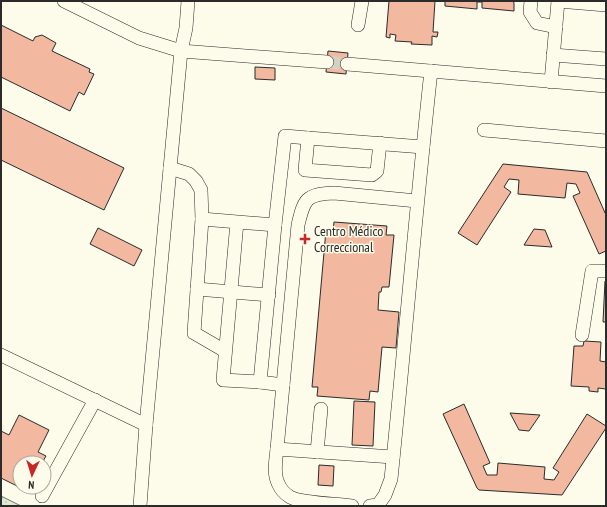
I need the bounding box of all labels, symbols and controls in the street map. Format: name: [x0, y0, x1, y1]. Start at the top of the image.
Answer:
place label: Centro Médico Correccional: [314, 222, 383, 256]
marker: Centro Médico Correccional: [299, 233, 311, 245]
north arrow: [12, 455, 52, 495]
text: N: [28, 478, 35, 492]

